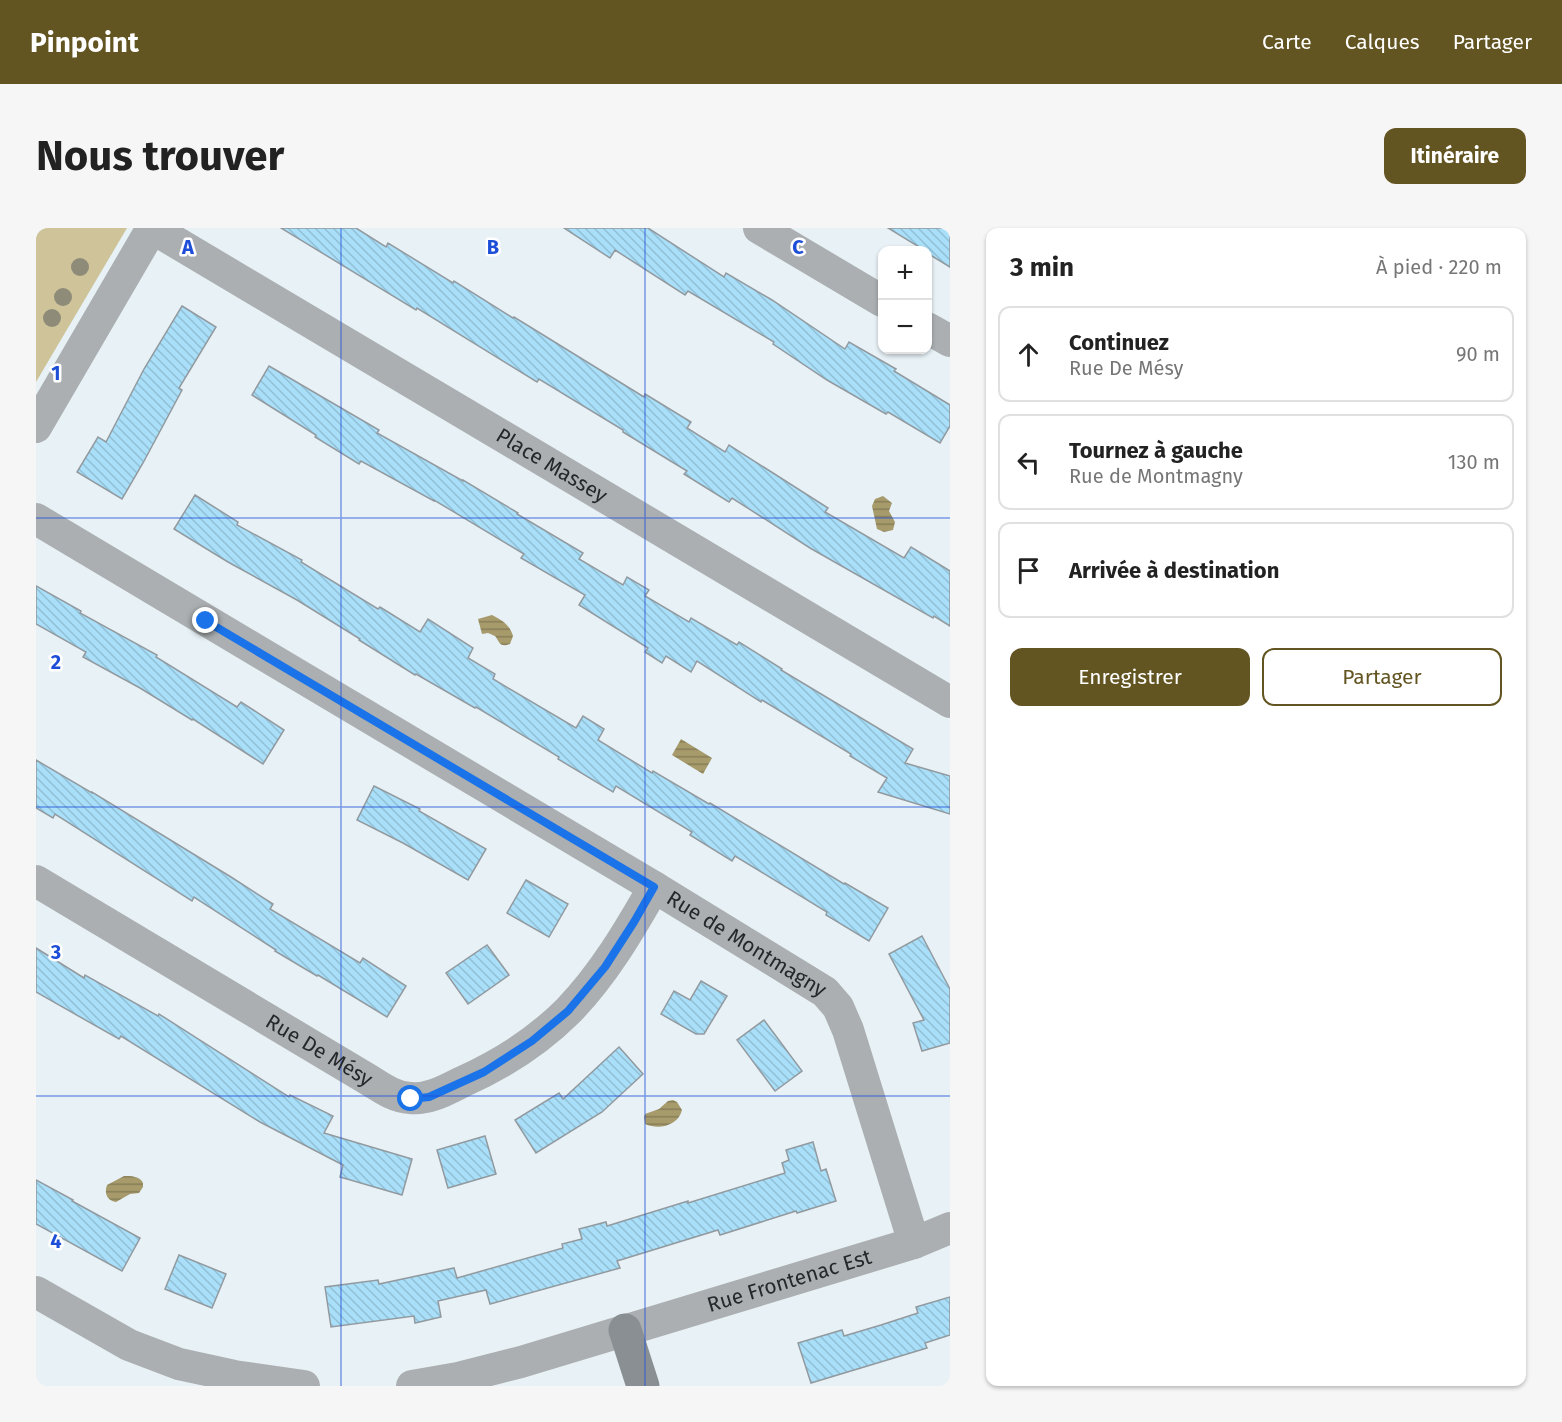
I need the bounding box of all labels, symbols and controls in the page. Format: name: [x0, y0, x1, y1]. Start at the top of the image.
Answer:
text: Pinpoint: [30, 26, 139, 59]
text: Carte: [1262, 29, 1312, 55]
text: Calques: [1345, 29, 1420, 55]
text: Partager: [1453, 29, 1532, 55]
button: Itinéraire: [1384, 128, 1526, 184]
text: Nous trouver: [36, 131, 284, 181]
text: A: [181, 235, 195, 259]
text: B: [487, 235, 499, 259]
text: C: [792, 235, 804, 259]
map controls: [878, 246, 932, 354]
button: +: [878, 246, 932, 300]
text: 3 min: [1010, 252, 1074, 283]
text: À pied · 220 m: [1376, 255, 1502, 279]
button: −: [878, 300, 932, 354]
text: Continuez: [1069, 329, 1169, 356]
icon: ahead: [1012, 338, 1045, 371]
text: 90 m: [1456, 342, 1500, 366]
text: Rue De Mésy: [1069, 356, 1183, 380]
text: 1: [51, 361, 61, 385]
street label: Place Massey: [491, 422, 613, 509]
text: Tournez à gauche: [1069, 437, 1243, 464]
icon: left: [1012, 446, 1045, 479]
text: 130 m: [1448, 450, 1500, 474]
text: Rue de Montmagny: [1069, 464, 1243, 488]
icon: arrive: [1012, 554, 1045, 587]
text: Arrivée à destination: [1069, 557, 1279, 584]
route end: [192, 607, 218, 633]
button: Enregistrer: [1010, 648, 1250, 706]
button: Partager: [1262, 648, 1502, 706]
text: 2: [51, 650, 61, 674]
street label: Rue de Montmagny: [662, 885, 832, 1003]
text: 3: [50, 940, 61, 964]
street label: Rue De Mésy: [261, 1008, 378, 1093]
route start: [397, 1085, 423, 1111]
text: 4: [50, 1229, 62, 1253]
street label: Rue Frontenac Est: [704, 1244, 875, 1318]

